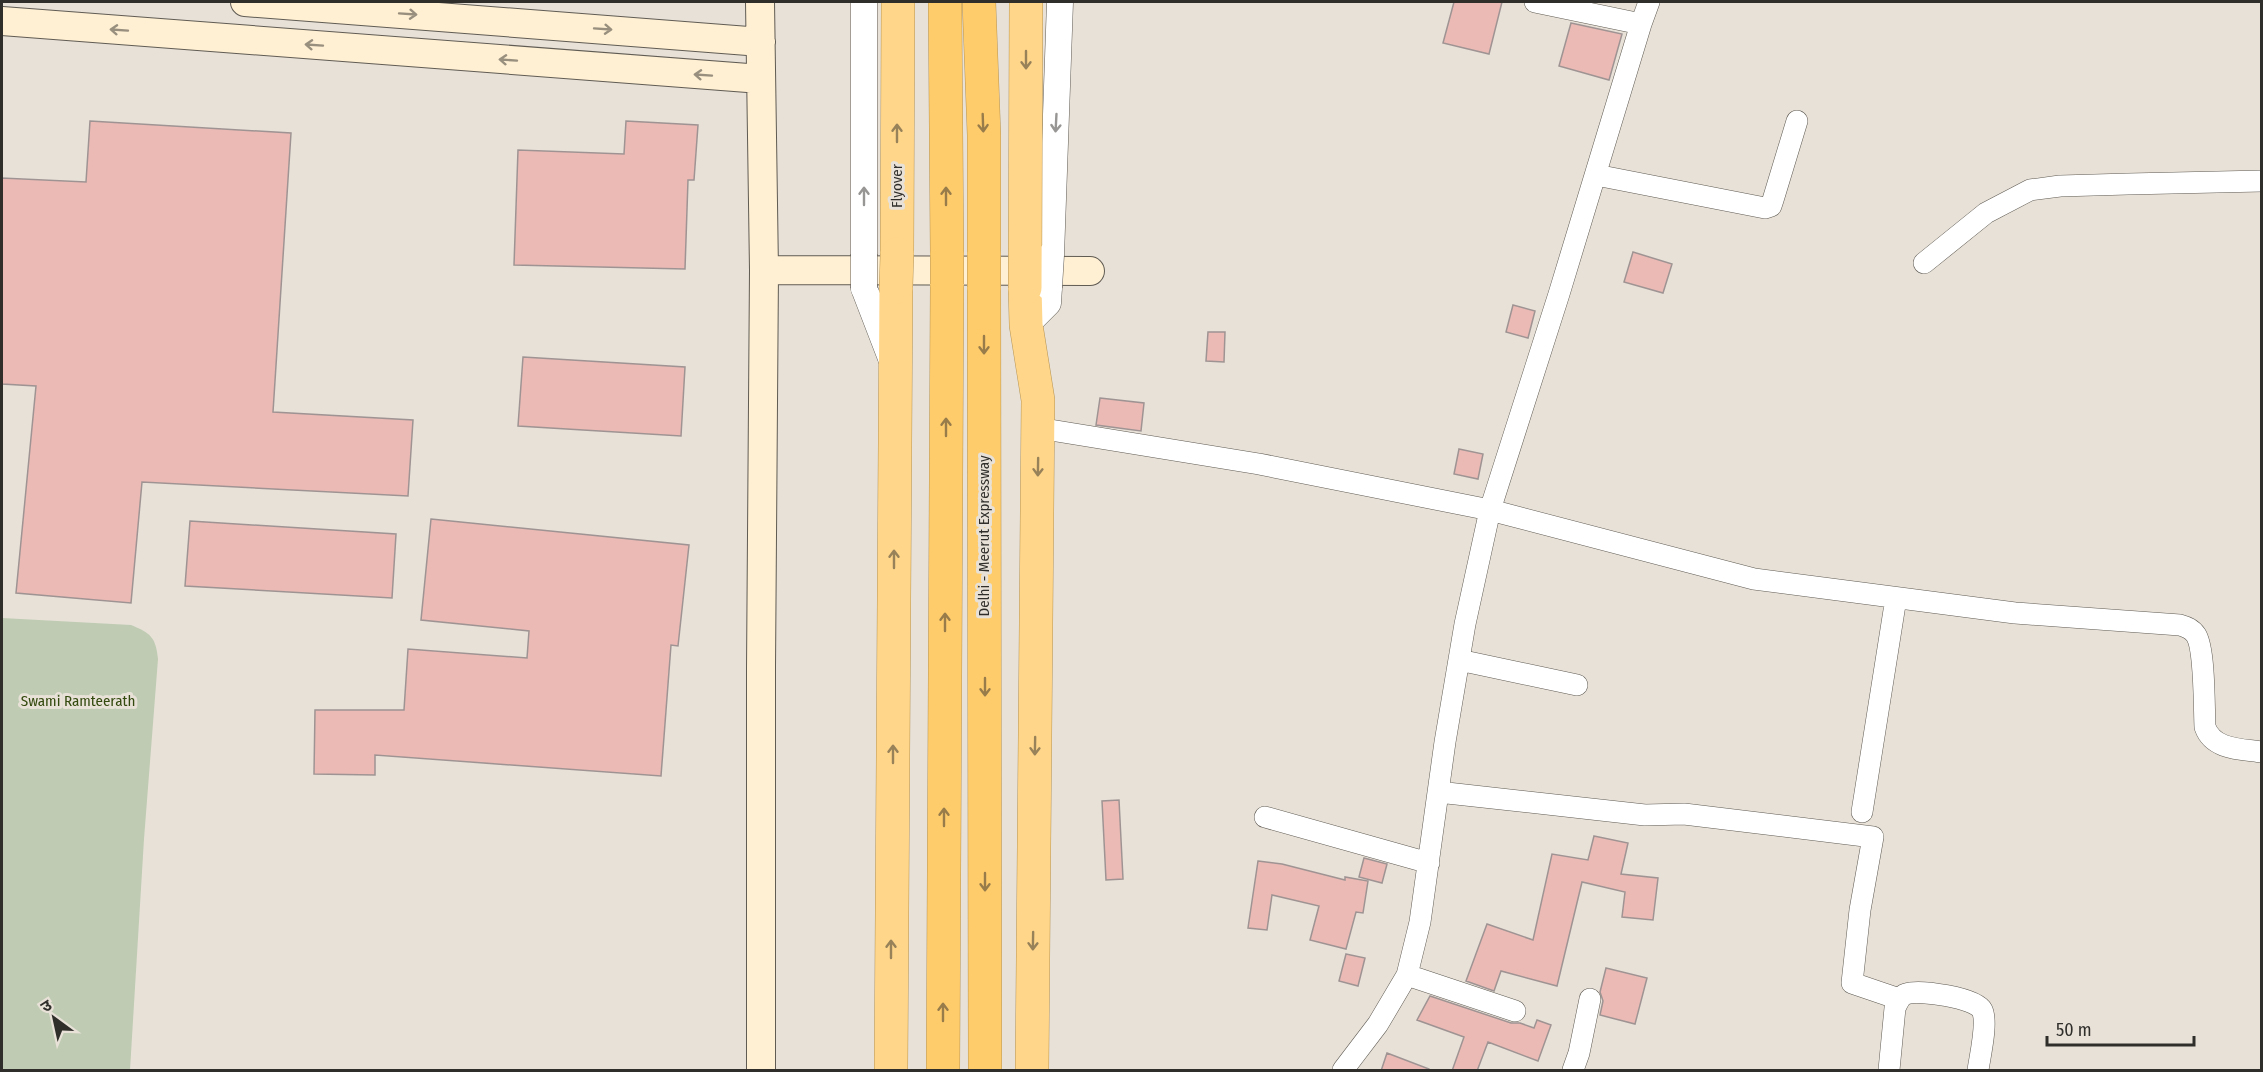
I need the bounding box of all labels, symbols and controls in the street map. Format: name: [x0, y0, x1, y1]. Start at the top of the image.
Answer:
one-way arrow: [398, 9, 418, 20]
one-way arrow: [592, 24, 612, 35]
one-way arrow: [110, 25, 130, 36]
one-way arrow: [304, 39, 324, 50]
one-way arrow: [1020, 49, 1032, 69]
one-way arrow: [499, 54, 519, 65]
one-way arrow: [693, 69, 713, 80]
one-way arrow: [978, 112, 989, 132]
one-way arrow: [1051, 112, 1062, 132]
one-way arrow: [891, 123, 903, 143]
street label: Flyover: [888, 163, 906, 208]
one-way arrow: [858, 186, 870, 206]
one-way arrow: [940, 187, 952, 207]
one-way arrow: [978, 335, 990, 355]
one-way arrow: [940, 418, 952, 438]
street label: Delhi - Meerut Expressway: [975, 455, 993, 617]
one-way arrow: [1032, 456, 1044, 476]
one-way arrow: [888, 550, 900, 570]
one-way arrow: [939, 613, 951, 633]
one-way arrow: [979, 677, 991, 697]
park label: Swami Ramteerath: [21, 692, 135, 710]
one-way arrow: [1029, 735, 1041, 755]
one-way arrow: [887, 745, 899, 765]
one-way arrow: [938, 808, 950, 828]
one-way arrow: [979, 872, 991, 892]
one-way arrow: [1028, 930, 1039, 950]
one-way arrow: [885, 940, 897, 960]
north arrow: [24, 988, 84, 1048]
text: उ: [37, 995, 56, 1016]
one-way arrow: [937, 1003, 949, 1023]
scale bar: [2047, 1009, 2194, 1047]
text: 50 m: [2056, 1019, 2092, 1041]

